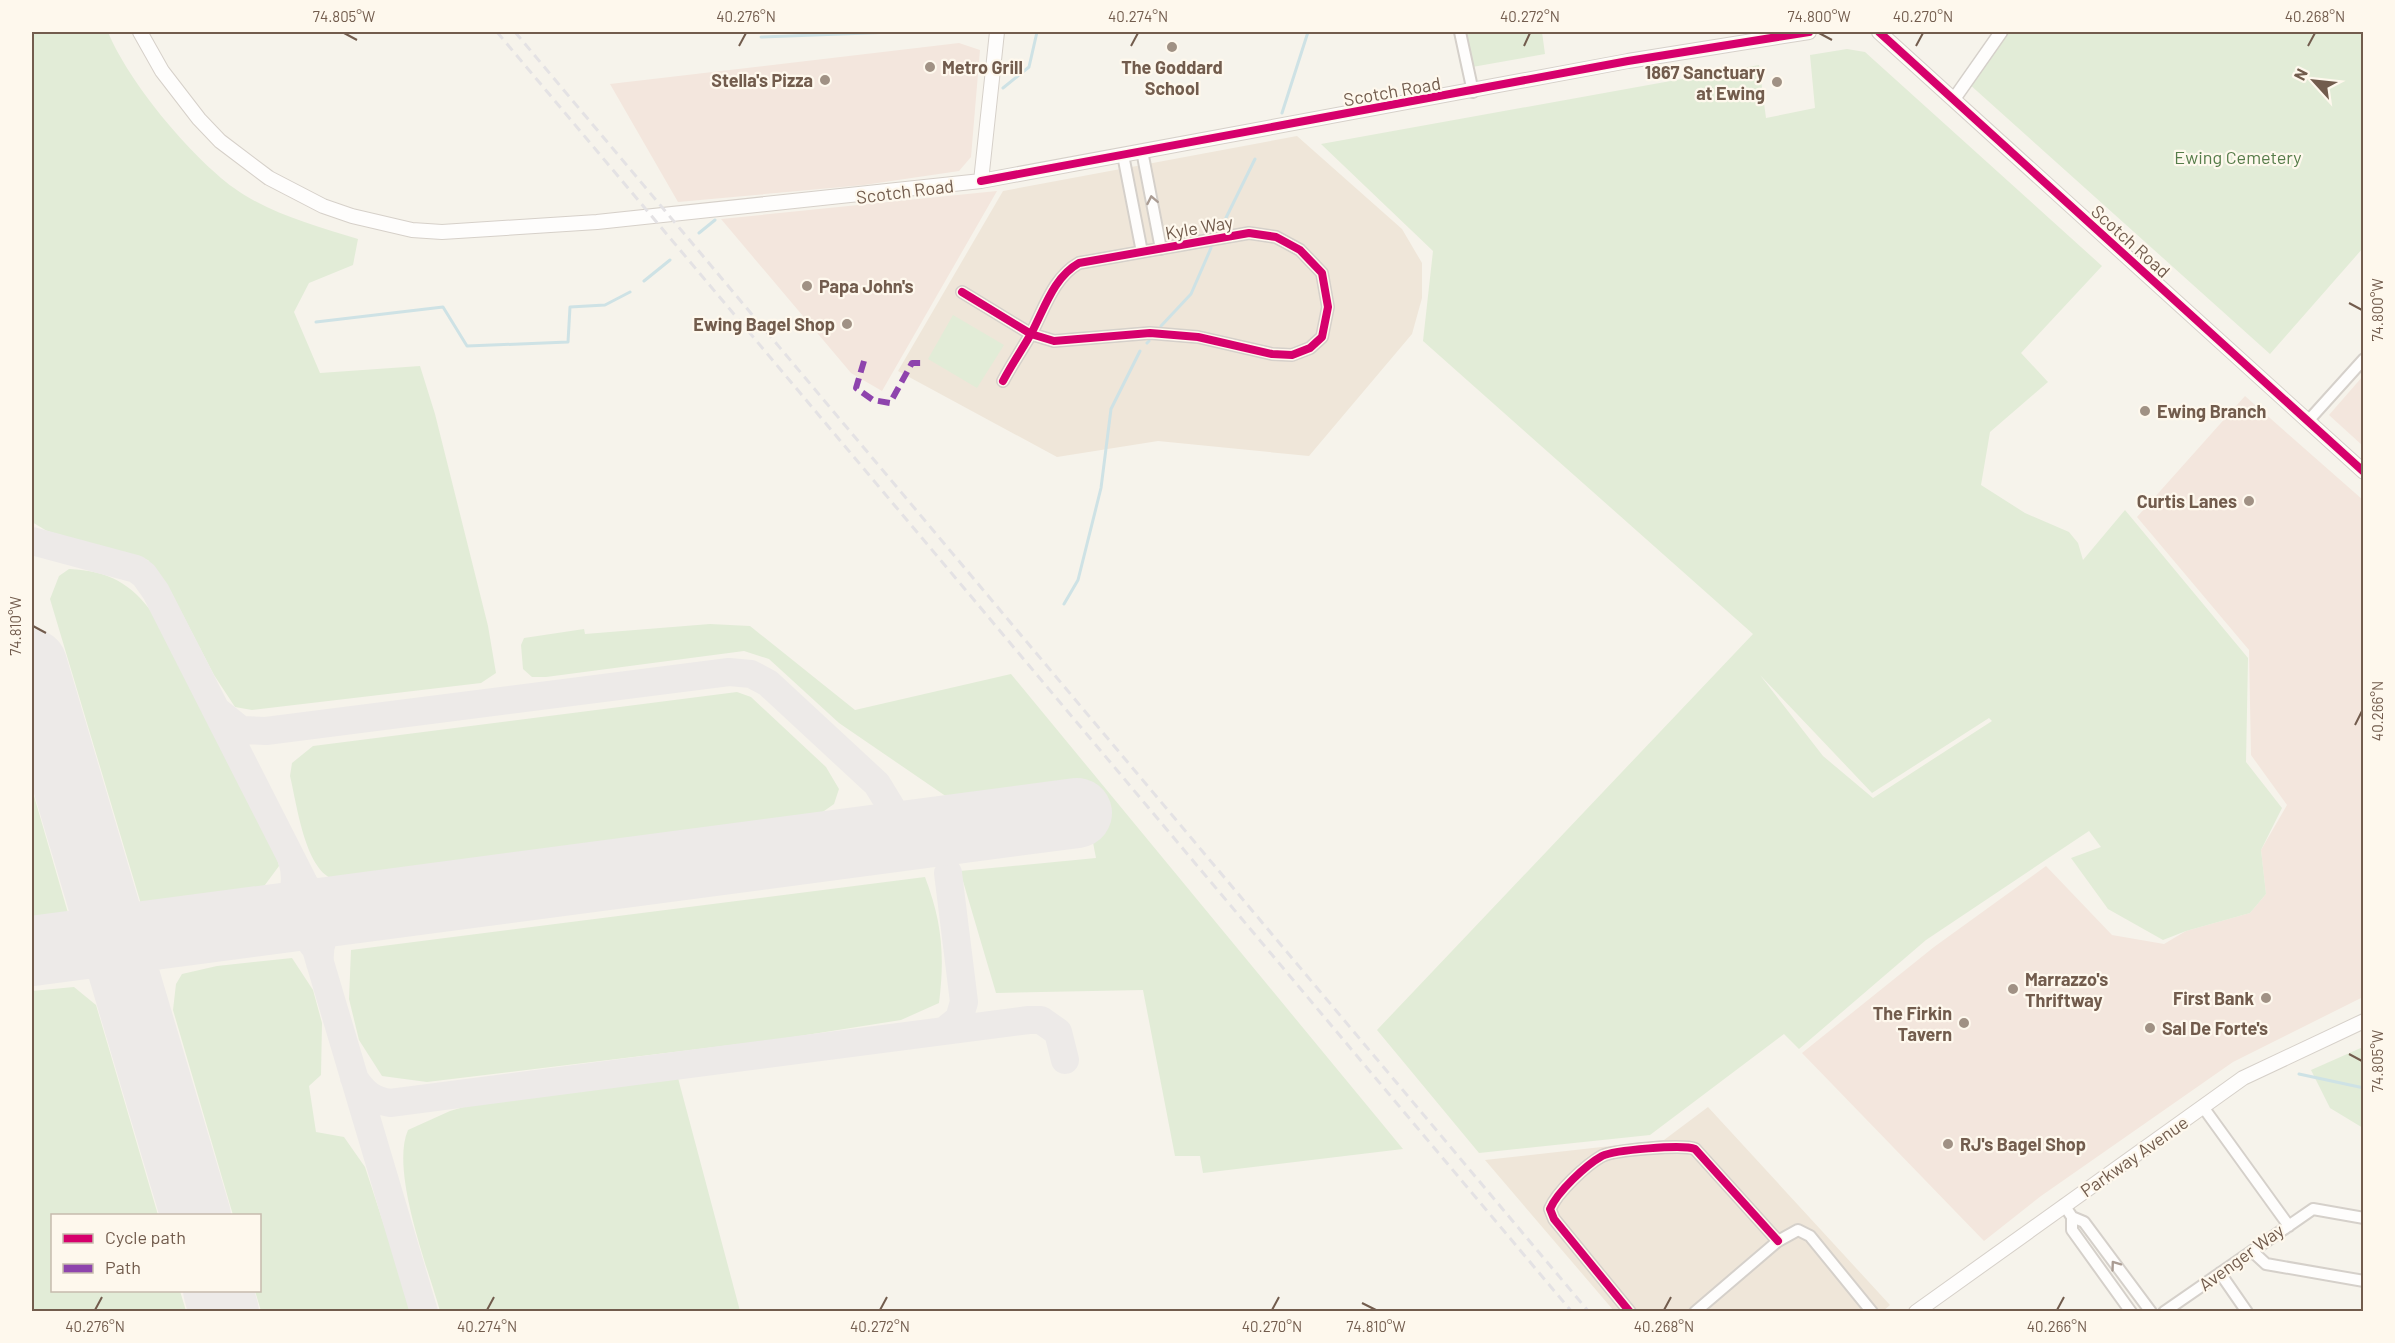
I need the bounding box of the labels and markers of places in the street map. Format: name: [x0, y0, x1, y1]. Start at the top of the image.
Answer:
marker: The Goddard School: [1165, 40, 1179, 54]
place label: Metro Grill: [942, 56, 1023, 78]
place label: The Goddard School: [1121, 56, 1223, 99]
marker: Metro Grill: [923, 60, 937, 74]
place label: 1867 Sanctuary at Ewing: [1645, 61, 1765, 104]
place label: Stella's Pizza: [711, 69, 813, 91]
marker: Stella's Pizza: [818, 73, 832, 87]
marker: 1867 Sanctuary at Ewing: [1770, 75, 1784, 89]
place label: Papa John's: [819, 275, 914, 297]
marker: Papa John's: [800, 279, 814, 293]
place label: Ewing Bagel Shop: [693, 313, 835, 335]
marker: Ewing Bagel Shop: [840, 317, 854, 331]
place label: Ewing Branch: [2157, 400, 2266, 422]
marker: Ewing Branch: [2138, 404, 2152, 418]
place label: Curtis Lanes: [2137, 490, 2237, 512]
marker: Curtis Lanes: [2242, 494, 2256, 508]
place label: Marrazzo's Thriftway: [2025, 968, 2108, 1011]
marker: Marrazzo's Thriftway: [2006, 982, 2020, 996]
place label: First Bank: [2173, 987, 2254, 1009]
marker: First Bank: [2259, 991, 2273, 1005]
place label: The Firkin Tavern: [1873, 1002, 1952, 1045]
marker: The Firkin Tavern: [1957, 1016, 1971, 1030]
place label: Sal De Forte's: [2162, 1017, 2268, 1039]
marker: Sal De Forte's: [2143, 1021, 2157, 1035]
place label: RJ's Bagel Shop: [1960, 1133, 2086, 1155]
marker: RJ's Bagel Shop: [1941, 1137, 1955, 1151]

